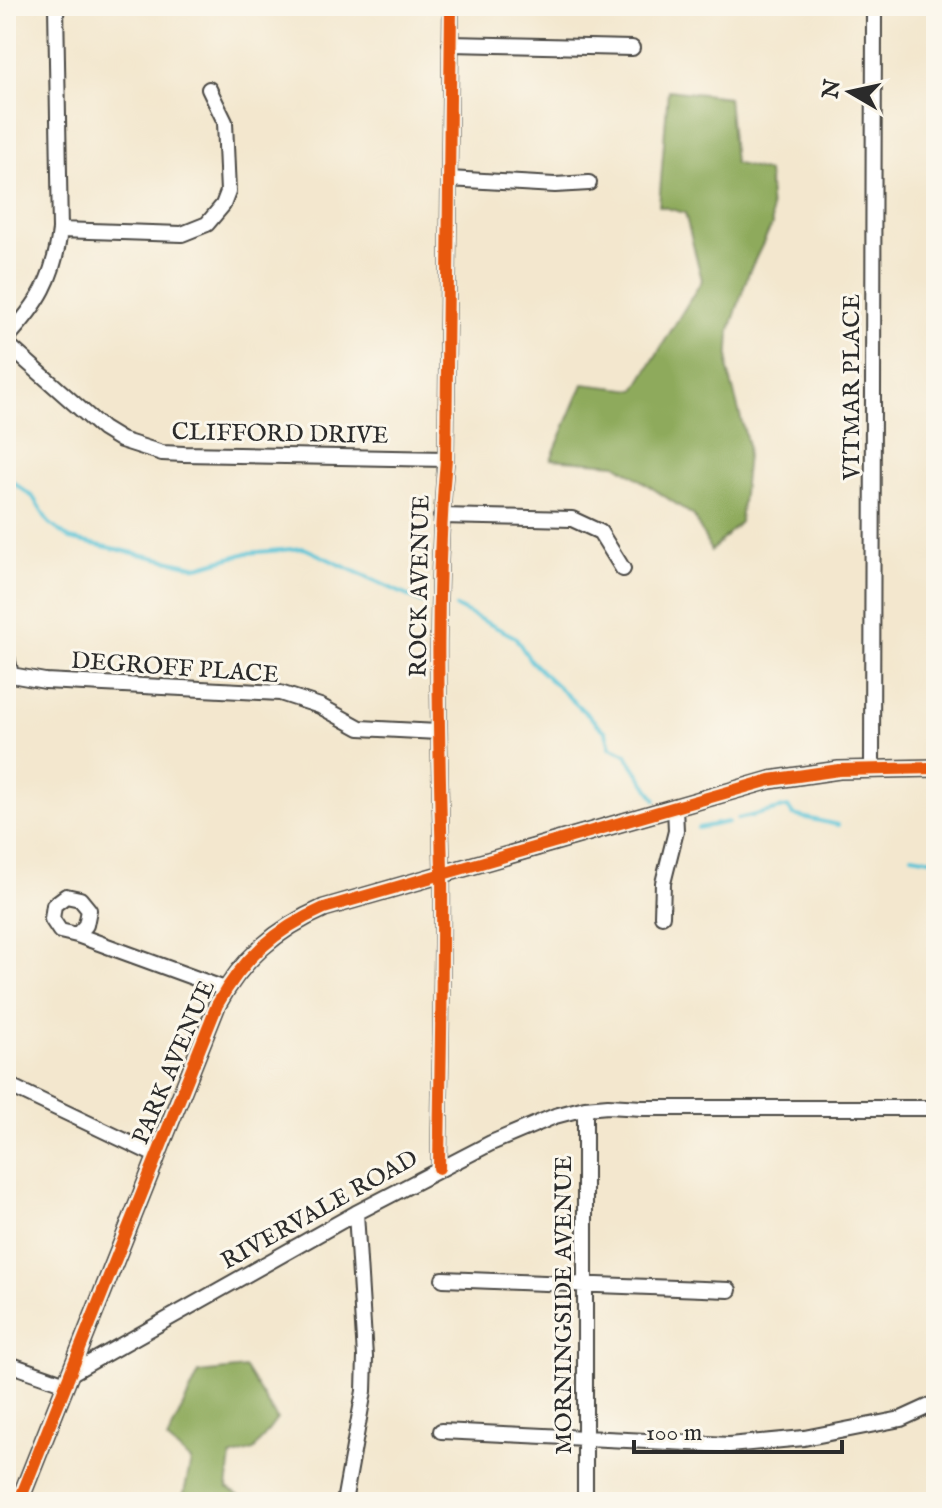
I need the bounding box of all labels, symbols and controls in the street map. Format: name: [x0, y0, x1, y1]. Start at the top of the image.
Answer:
north arrow: [810, 52, 890, 132]
text: N: [817, 78, 848, 102]
street label: VITMAR PLACE: [837, 294, 868, 481]
street label: CLIFFORD DRIVE: [171, 417, 389, 452]
street label: ROCK AVENUE: [403, 494, 438, 678]
street label: DEGROFF PLACE: [70, 646, 280, 691]
street label: PARK AVENUE: [126, 976, 223, 1149]
street label: RIVERVALE ROAD: [216, 1143, 424, 1277]
street label: MORNINGSIDE AVENUE: [549, 1155, 580, 1455]
scale bar: [634, 1404, 842, 1454]
text: 100 m: [646, 1418, 702, 1449]

